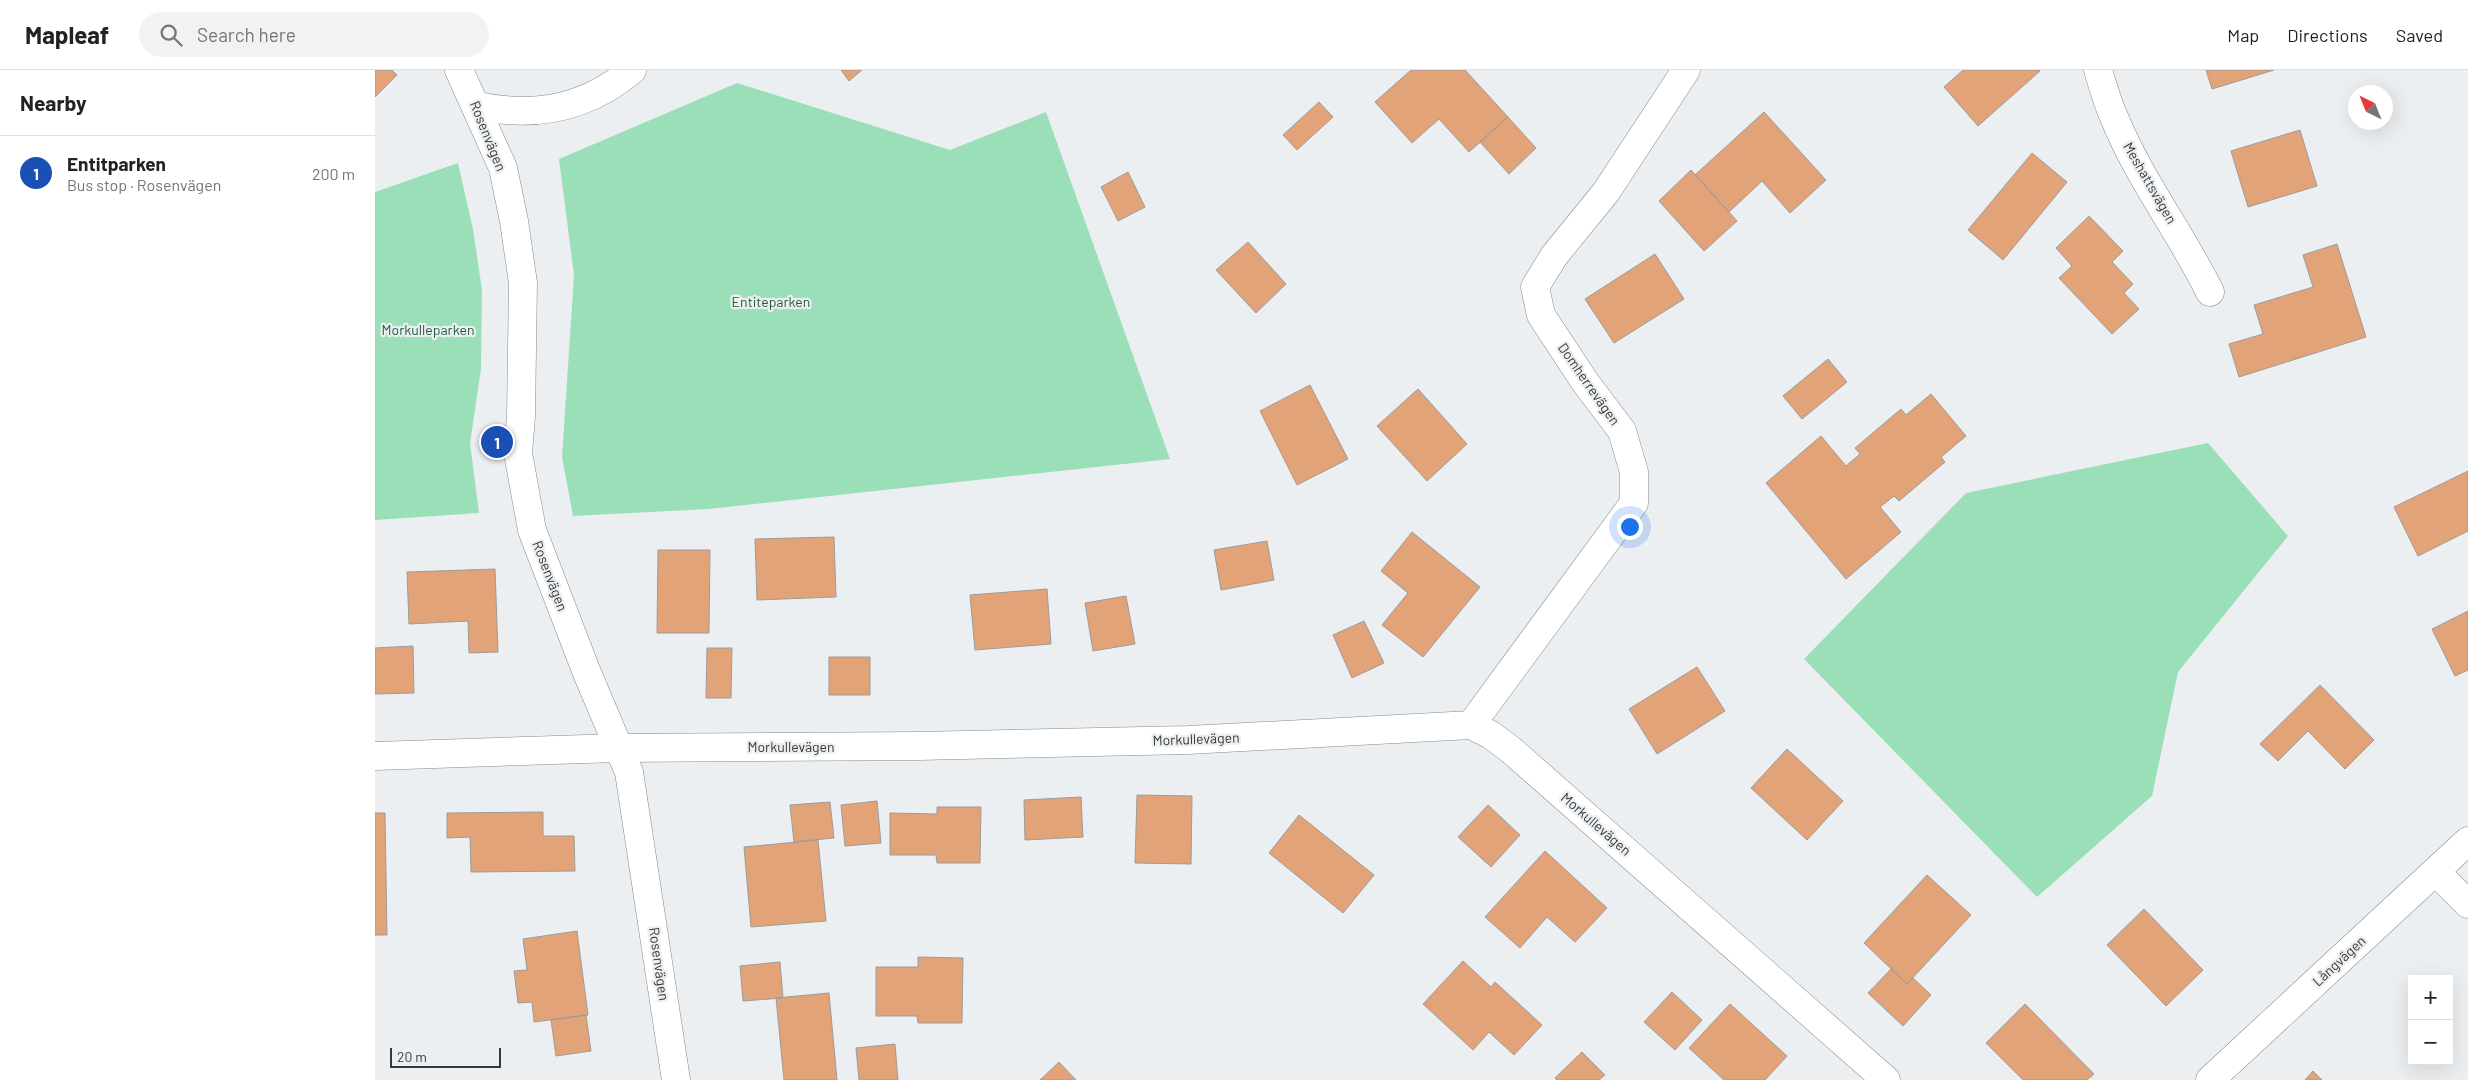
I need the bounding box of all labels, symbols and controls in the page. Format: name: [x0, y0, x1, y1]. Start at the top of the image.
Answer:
search box: [139, 12, 489, 57]
text: Mapleaf: [25, 20, 109, 49]
icon: search: [157, 21, 185, 49]
text: Search here: [197, 23, 296, 46]
text: Map: [2227, 24, 2259, 46]
text: Directions: [2287, 24, 2368, 46]
text: Saved: [2396, 24, 2443, 46]
north arrow: [2348, 85, 2393, 130]
text: Nearby: [20, 90, 86, 115]
street label: Rosenvägen: [467, 98, 510, 173]
street label: Meshattsvägen: [2120, 139, 2181, 227]
text: Entitparken: [67, 152, 166, 175]
text: 1: [33, 164, 39, 183]
text: 200 m: [312, 164, 355, 183]
text: Bus stop · Rosenvägen: [67, 175, 221, 194]
park label: Entiteparken: [732, 293, 810, 310]
park label: Morkulleparken: [382, 321, 474, 338]
street label: Domherrevägen: [1555, 339, 1624, 428]
pin: 1: [481, 423, 513, 461]
your location: [1617, 514, 1643, 540]
street label: Rosenvägen: [529, 538, 572, 613]
street label: Morkullevägen: [1152, 728, 1240, 749]
street label: Morkullevägen: [747, 738, 835, 755]
street label: Morkullevägen: [1558, 789, 1635, 859]
street label: Rosenvägen: [646, 926, 673, 1002]
street label: Långvägen: [2309, 932, 2369, 989]
map controls: [2408, 975, 2453, 1065]
button: +: [2408, 975, 2453, 1020]
button: −: [2408, 1020, 2453, 1065]
scale bar: [390, 1045, 501, 1068]
text: 20 m: [397, 1048, 427, 1065]

